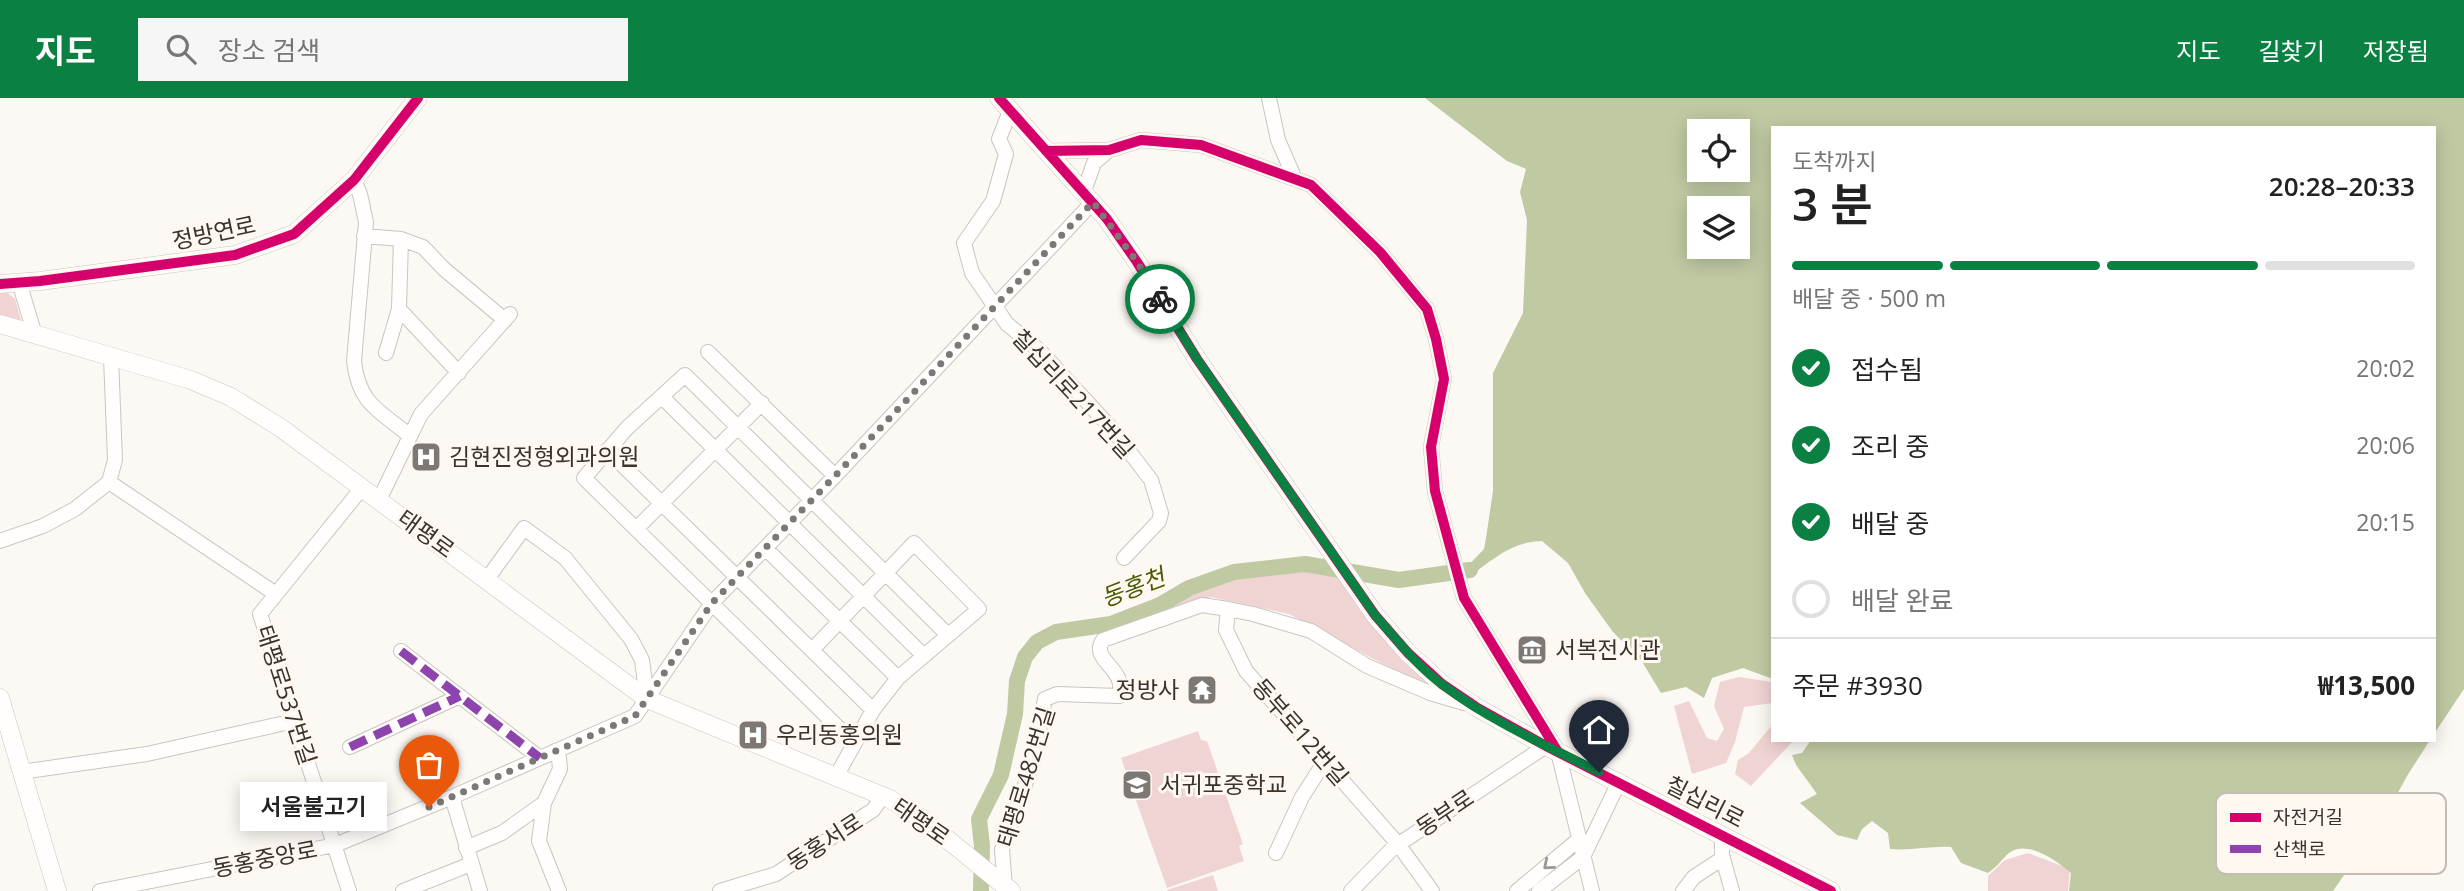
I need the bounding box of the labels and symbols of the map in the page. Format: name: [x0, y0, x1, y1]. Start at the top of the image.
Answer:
street label: 정방연로: [169, 208, 259, 256]
courier: [1125, 264, 1195, 334]
street label: 칠십리로217번길: [1005, 322, 1142, 465]
hospital icon: 김현진정형외과의원: [409, 440, 443, 474]
place label: 김현진정형외과의원: [449, 440, 639, 472]
street label: 태평로: [392, 502, 462, 565]
water label: 동홍천: [1096, 558, 1172, 614]
street label: 태평로537번길: [249, 621, 325, 769]
museum icon: 서복전시관: [1515, 633, 1549, 667]
place label: 서복전시관: [1555, 633, 1661, 665]
street label: 동부로12번길: [1245, 671, 1356, 792]
place label: 정방사: [1116, 673, 1179, 705]
temple icon: 정방사: [1185, 673, 1219, 707]
pin: [1569, 700, 1629, 772]
street label: 태평로482번길: [989, 703, 1062, 851]
hospital icon: 우리동홍의원: [736, 718, 770, 752]
place label: 우리동홍의원: [776, 718, 903, 750]
pin: [399, 735, 459, 807]
school or university icon: 서귀포중학교: [1120, 768, 1154, 802]
place label: 서귀포중학교: [1160, 768, 1287, 800]
street label: 칠십리로: [1660, 768, 1750, 835]
street label: 동부로: [1409, 781, 1480, 843]
callout: 서울불고기: [240, 782, 387, 832]
street label: 태평로: [886, 790, 957, 852]
legend: [2216, 793, 2446, 874]
text: 자전거길: [2273, 804, 2343, 830]
street label: 동홍서로: [780, 805, 869, 878]
street label: 동홍중앙로: [210, 832, 320, 884]
text: 산책로: [2273, 836, 2325, 862]
one-way arrow: [1543, 857, 1555, 870]

